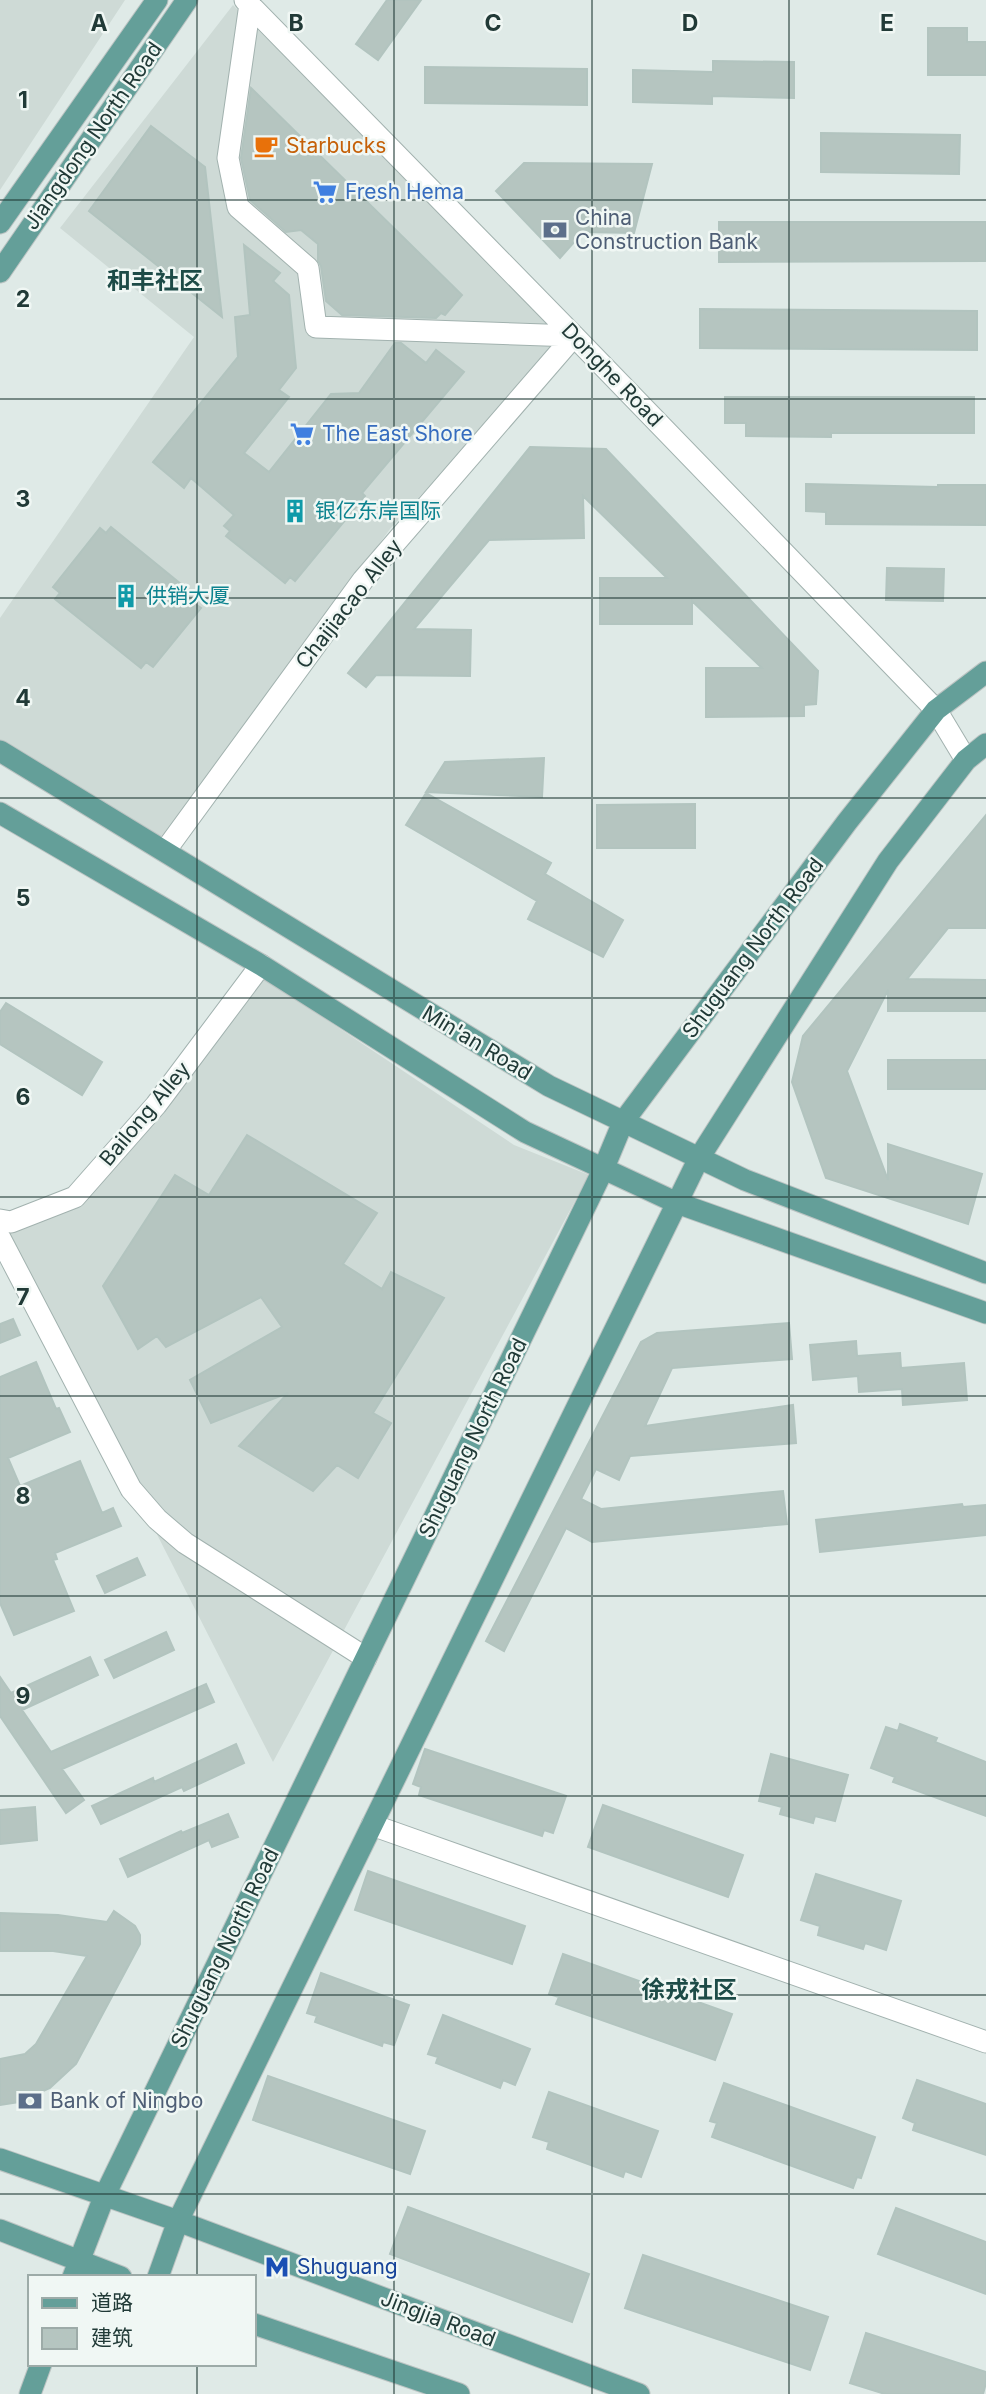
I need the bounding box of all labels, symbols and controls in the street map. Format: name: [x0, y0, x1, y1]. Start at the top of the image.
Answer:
text: A: [90, 9, 108, 37]
text: B: [288, 9, 304, 37]
text: C: [484, 9, 502, 37]
text: D: [682, 9, 698, 37]
text: E: [880, 9, 894, 37]
street label: Jiangdong North Road: [18, 37, 167, 234]
text: 1: [18, 86, 28, 114]
cafe icon: Starbucks: [252, 132, 280, 160]
place label: Starbucks: [286, 133, 386, 158]
supermarket icon: Fresh Hema: [311, 178, 339, 206]
place label: Fresh Hema: [345, 179, 464, 204]
place label: China Construction Bank: [575, 205, 758, 254]
bank icon: China Construction Bank: [541, 216, 569, 244]
district label: 和丰社区: [107, 266, 203, 295]
text: 2: [16, 285, 30, 313]
street label: Donghe Road: [557, 318, 668, 432]
supermarket icon: The East Shore: [288, 420, 316, 448]
place label: The East Shore: [322, 421, 473, 446]
text: 3: [16, 485, 30, 513]
building icon: 银亿东岸国际: [281, 497, 309, 525]
place label: 银亿东岸国际: [315, 498, 441, 523]
street label: Chaijiacao Alley: [290, 534, 407, 673]
building icon: 供销大厦: [112, 582, 140, 610]
place label: 供销大厦: [146, 583, 230, 608]
text: 4: [15, 684, 31, 712]
street label: Shuguang North Road: [677, 853, 829, 1043]
text: 5: [16, 884, 30, 912]
street label: Min'an Road: [418, 1000, 537, 1085]
street label: Bailong Alley: [94, 1057, 195, 1171]
text: 6: [16, 1083, 30, 1111]
text: 7: [16, 1283, 30, 1311]
street label: Shuguang North Road: [413, 1334, 532, 1542]
text: 8: [16, 1482, 30, 1510]
text: 9: [16, 1682, 30, 1710]
street label: Shuguang North Road: [165, 1844, 284, 2052]
district label: 徐戎社区: [641, 1975, 737, 2004]
bank icon: Bank of Ningbo: [16, 2087, 44, 2115]
place label: Bank of Ningbo: [50, 2088, 203, 2113]
metro station icon: Shuguang: [263, 2253, 291, 2281]
place label: Shuguang: [297, 2254, 398, 2279]
legend: [28, 2275, 256, 2366]
street label: Jingjia Road: [377, 2285, 499, 2352]
text: 道路: [91, 2290, 133, 2315]
text: 建筑: [91, 2325, 133, 2350]

